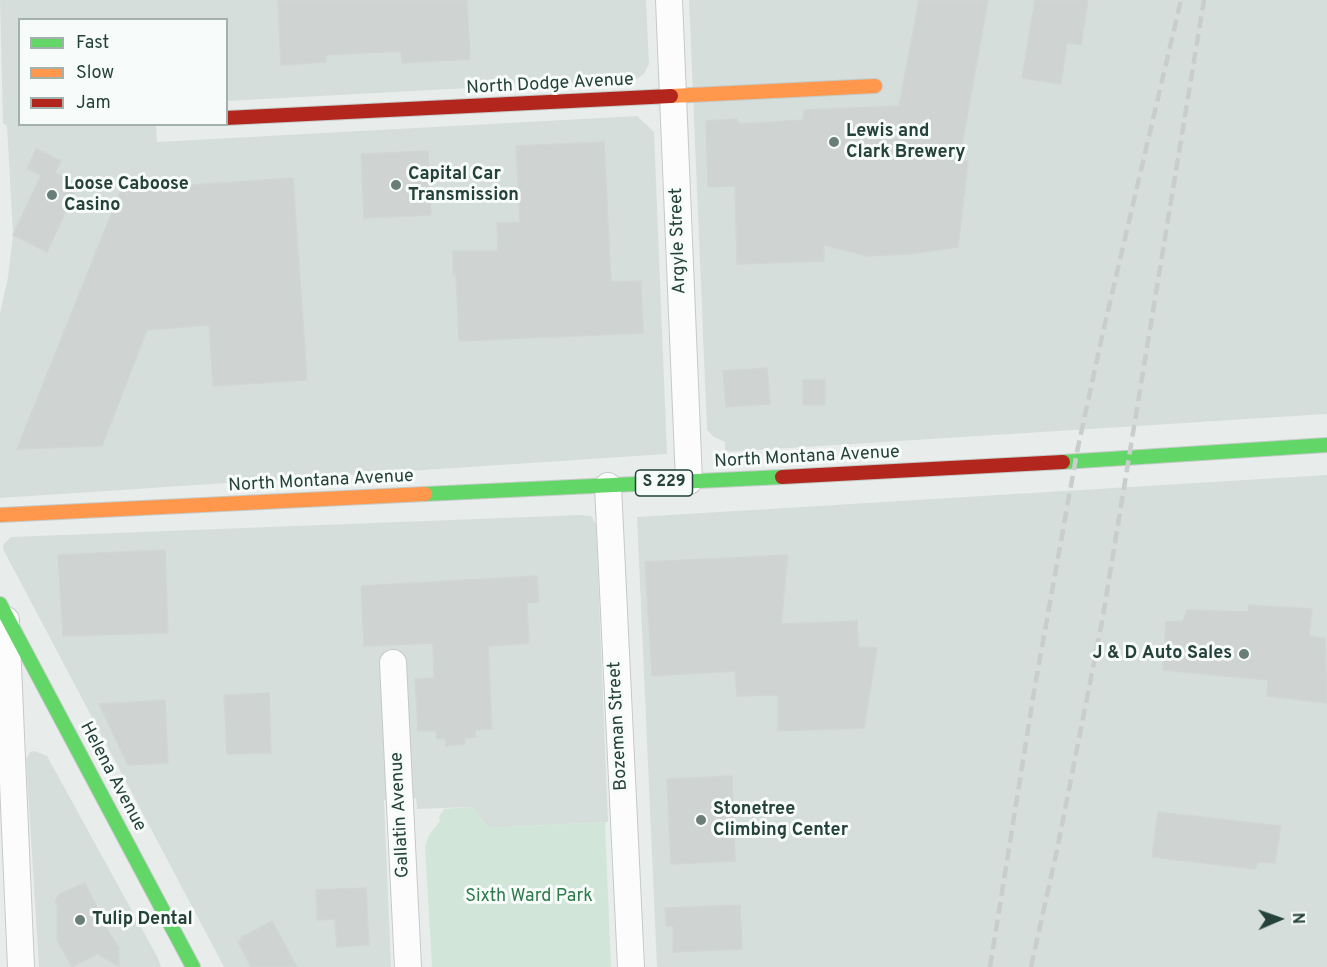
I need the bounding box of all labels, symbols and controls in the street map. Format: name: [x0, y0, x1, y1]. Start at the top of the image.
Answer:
legend: [18, 18, 228, 126]
text: Fast: [76, 32, 109, 55]
text: Slow: [76, 62, 114, 85]
street label: North Dodge Avenue: [466, 70, 634, 100]
text: Jam: [76, 92, 111, 115]
place label: Lewis and Clark Brewery: [846, 121, 966, 164]
marker: Lewis and Clark Brewery: [827, 135, 841, 149]
place label: Capital Car Transmission: [408, 164, 519, 207]
place label: Loose Caboose Casino: [64, 174, 189, 216]
marker: Capital Car Transmission: [389, 178, 403, 192]
street label: Argyle Street: [666, 187, 692, 295]
marker: Loose Caboose Casino: [45, 188, 59, 202]
street label: North Montana Avenue: [714, 442, 900, 474]
street label: North Montana Avenue: [228, 466, 414, 498]
road number: S 229: [636, 470, 692, 496]
place label: J & D Auto Sales: [1093, 643, 1232, 665]
marker: J & D Auto Sales: [1237, 647, 1251, 661]
street label: Bozeman Street: [605, 661, 633, 791]
street label: Helena Avenue: [74, 719, 150, 835]
street label: Gallatin Avenue: [387, 752, 415, 878]
place label: Stonetree Climbing Center: [713, 799, 848, 842]
marker: Stonetree Climbing Center: [694, 813, 708, 827]
park label: Sixth Ward Park: [465, 886, 593, 908]
north arrow: [1249, 889, 1309, 949]
place label: Tulip Dental: [92, 909, 193, 931]
text: N: [1287, 912, 1307, 924]
marker: Tulip Dental: [73, 913, 87, 927]

